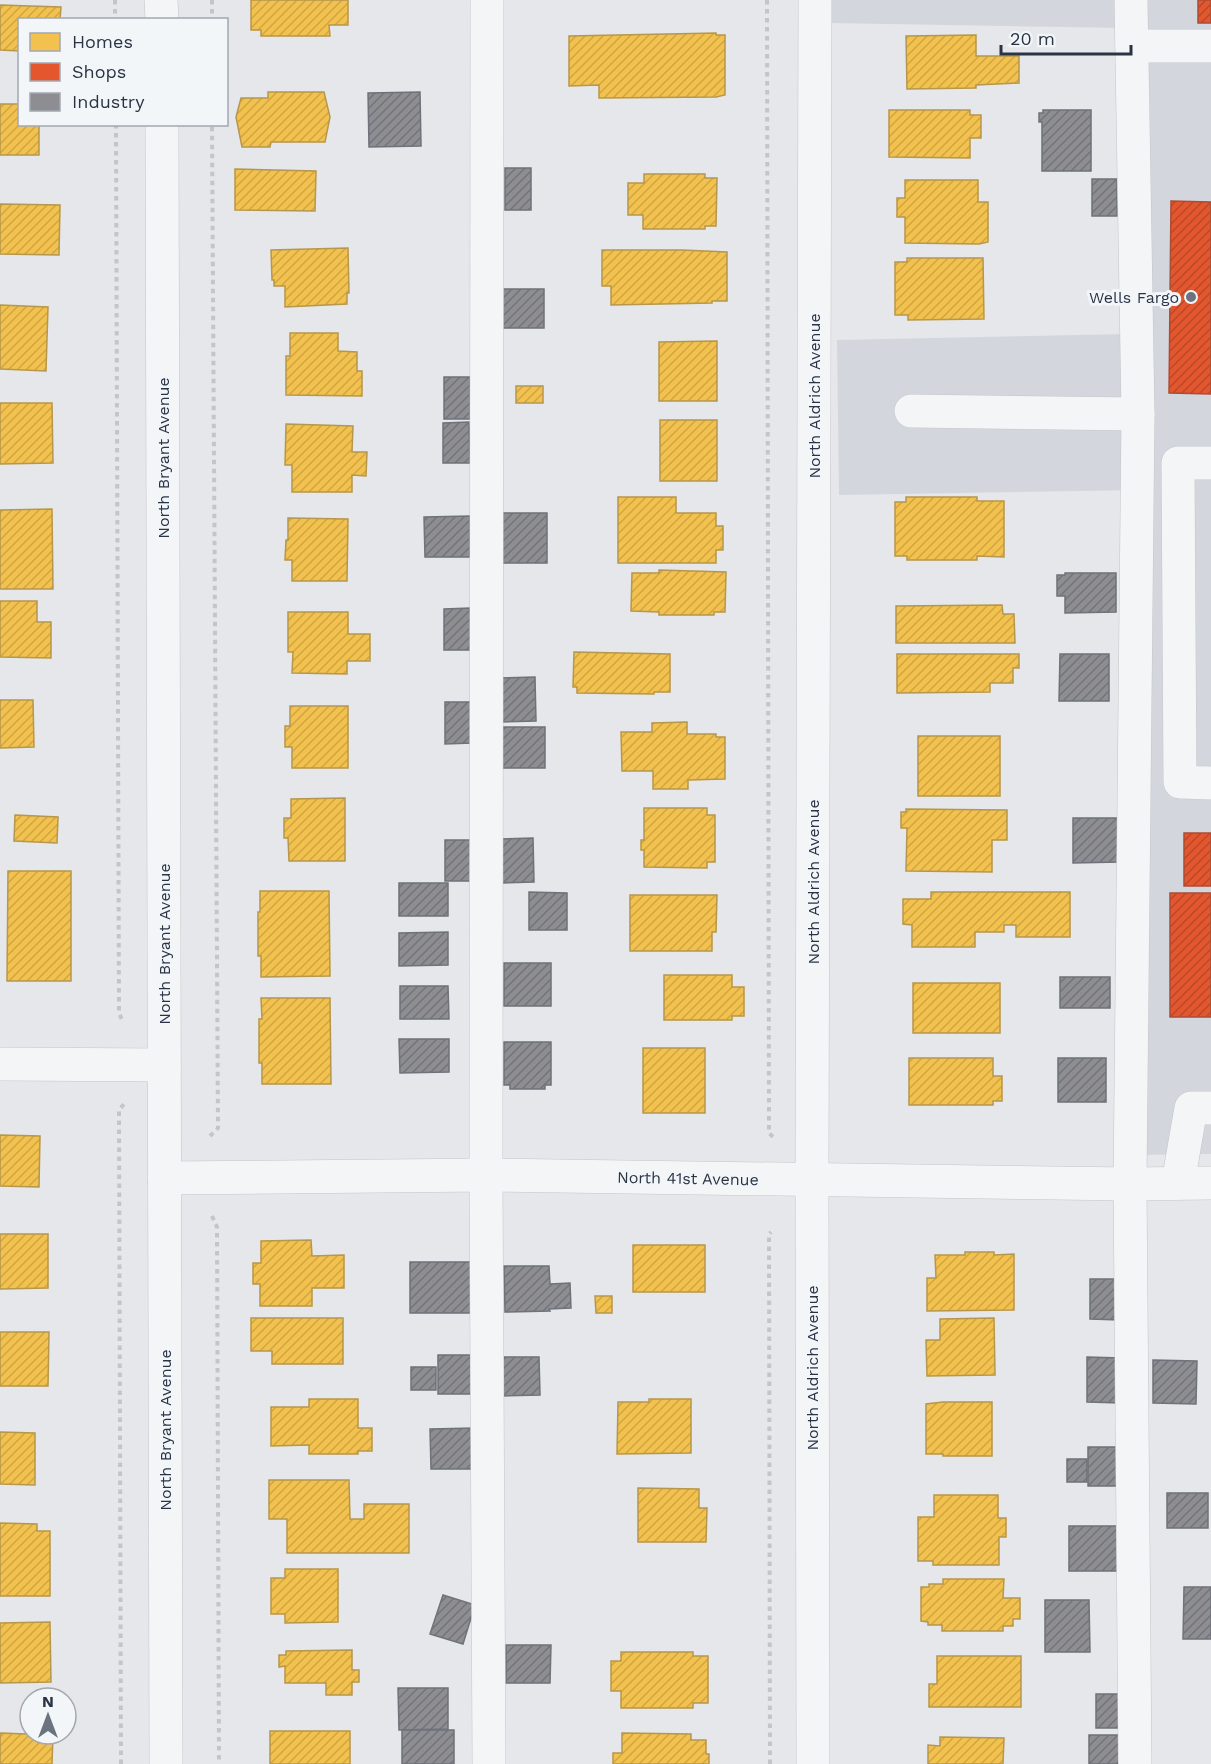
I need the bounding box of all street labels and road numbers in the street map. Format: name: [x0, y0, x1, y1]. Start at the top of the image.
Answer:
street label: North Aldrich Avenue: [805, 313, 824, 479]
street label: North Bryant Avenue: [154, 377, 173, 539]
street label: North Aldrich Avenue: [804, 799, 823, 965]
street label: North Bryant Avenue: [155, 863, 174, 1025]
street label: North 41st Avenue: [617, 1168, 759, 1189]
street label: North Aldrich Avenue: [803, 1285, 822, 1451]
street label: North Bryant Avenue: [156, 1349, 175, 1511]

